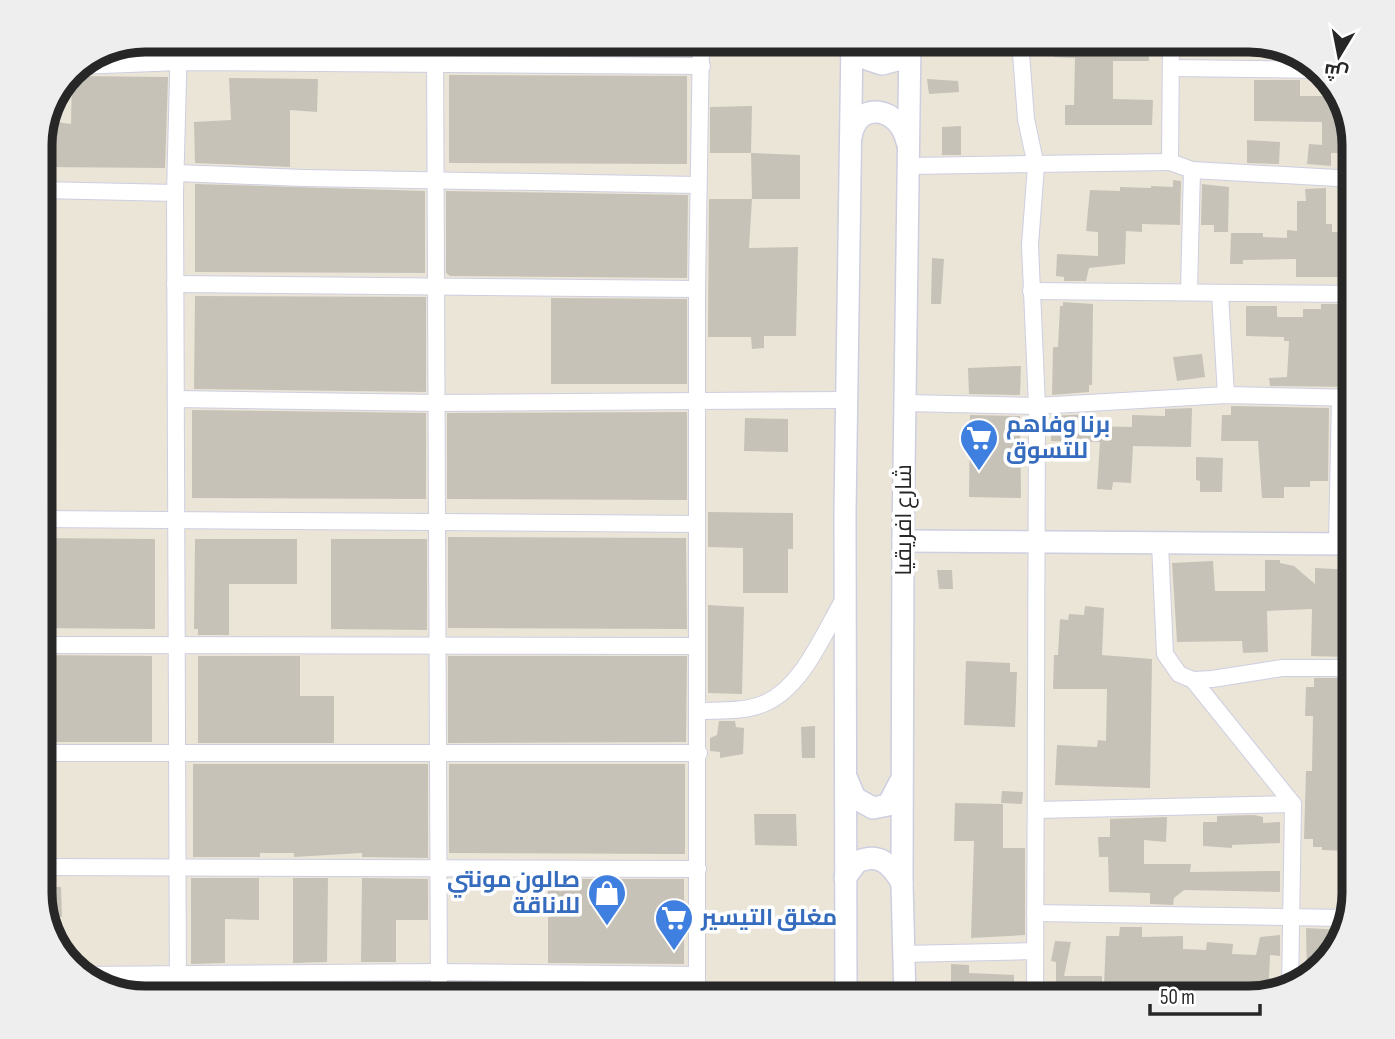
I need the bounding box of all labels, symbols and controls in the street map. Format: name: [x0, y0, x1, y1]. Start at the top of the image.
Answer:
north arrow: [1304, 21, 1374, 91]
text: ش: [1322, 58, 1350, 85]
place label: برنا وفاهم للتسوق: [1006, 411, 1110, 465]
supermarket icon: برنا وفاهم للتسوق: [958, 417, 1000, 472]
street label: شارع افريقيا: [890, 464, 919, 576]
place label: صالون مونتي للاناقة: [447, 866, 580, 920]
shop icon: صالون مونتي للاناقة: [586, 872, 628, 927]
supermarket icon: مغلق التيسير: [653, 897, 695, 952]
place label: مغلق التيسير: [700, 904, 837, 932]
scale bar: [1150, 972, 1260, 1016]
text: 50 m: [1160, 985, 1195, 1010]

